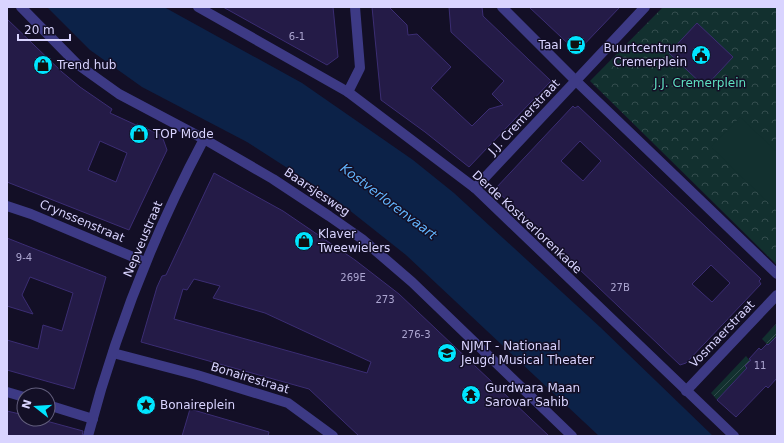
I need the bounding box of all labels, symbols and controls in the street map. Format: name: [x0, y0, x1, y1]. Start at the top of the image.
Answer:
scale bar: [18, 16, 70, 42]
text: 20 m: [24, 23, 55, 37]
house number: 6-1: [289, 31, 305, 42]
cafe icon: Taal: [565, 34, 587, 56]
place label: Taal: [538, 38, 562, 52]
place label: Buurtcentrum Cremerplein: [603, 41, 687, 69]
public building icon: Buurtcentrum Cremerplein: [690, 44, 712, 66]
shop icon: Trend hub: [32, 54, 54, 76]
place label: Trend hub: [56, 58, 116, 72]
street label: J.J. Cremerstraat: [485, 76, 563, 158]
park label: J.J. Cremerplein: [653, 76, 746, 90]
shop icon: TOP Mode: [128, 123, 150, 145]
place label: TOP Mode: [152, 127, 214, 141]
water label: Kostverlorenvaart: [338, 160, 440, 243]
street label: Baarsjesweg: [282, 165, 352, 219]
street label: Derde Kostverlorenkade: [469, 168, 585, 276]
street label: Crynssenstraat: [37, 197, 127, 245]
street label: Nepveustraat: [121, 199, 165, 279]
place label: Klaver Tweewielers: [317, 227, 390, 255]
shop icon: Klaver Tweewielers: [293, 230, 315, 252]
house number: 9-4: [16, 252, 32, 263]
house number: 269E: [340, 272, 366, 283]
house number: 27B: [610, 282, 630, 293]
house number: 273: [375, 294, 395, 305]
street label: Vosmaerstraat: [687, 297, 758, 370]
house number: 276-3: [401, 329, 431, 340]
place label: NJMT - Nationaal Jeugd Musical Theater: [460, 339, 594, 367]
school or university icon: NJMT - Nationaal Jeugd Musical Theater: [436, 342, 458, 364]
street label: Bonairestraat: [209, 359, 291, 397]
house number: 11: [754, 360, 766, 371]
place label: Gurdwara Maan Sarovar Sahib: [485, 381, 580, 409]
temple icon: Gurdwara Maan Sarovar Sahib: [460, 384, 482, 406]
north arrow: [16, 387, 56, 427]
place icon: Bonaireplein: [135, 394, 157, 416]
text: N: [19, 398, 34, 411]
place label: Bonaireplein: [160, 398, 235, 412]

